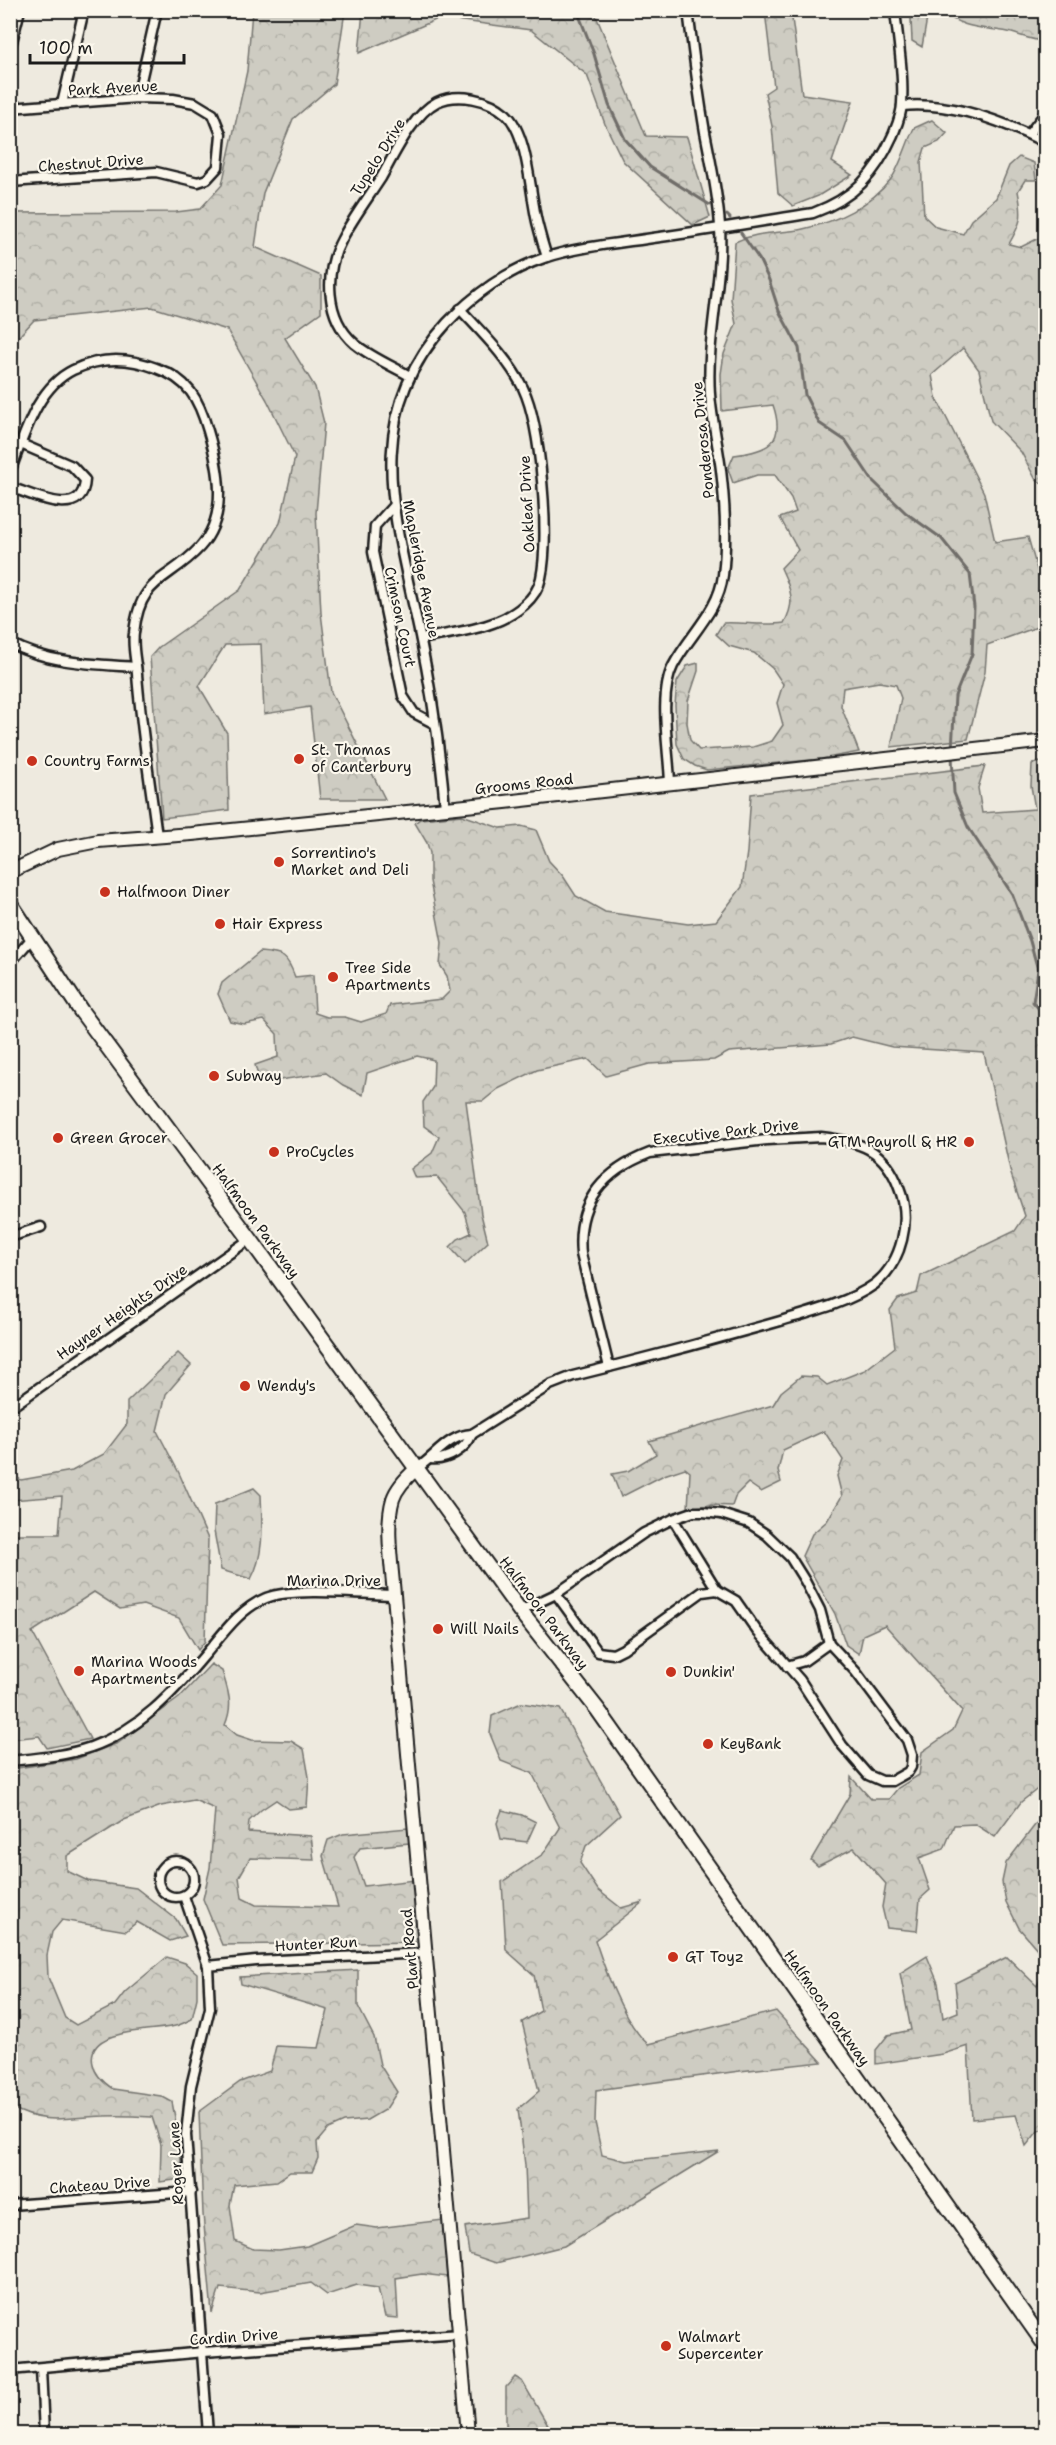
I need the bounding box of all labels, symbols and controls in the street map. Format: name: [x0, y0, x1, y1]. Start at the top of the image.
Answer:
scale bar: [30, 27, 184, 65]
text: 100 m: [39, 36, 93, 60]
street label: Park Avenue: [67, 76, 159, 100]
street label: Tupelo Drive: [346, 114, 410, 200]
street label: Chestnut Drive: [37, 149, 145, 177]
street label: Ponderosa Drive: [687, 380, 719, 500]
street label: Oakleaf Drive: [514, 455, 540, 553]
street label: Mapleridge Avenue: [398, 498, 444, 640]
street label: Crimson Court: [380, 565, 420, 669]
place label: St. Thomas of Canterbury: [311, 740, 412, 777]
place label: Country Farms: [44, 751, 150, 771]
marker: St. Thomas of Canterbury: [292, 752, 306, 766]
marker: Country Farms: [25, 754, 39, 768]
street label: Grooms Road: [474, 769, 575, 799]
place label: Sorrentino's Market and Deli: [291, 843, 409, 880]
marker: Sorrentino's Market and Deli: [272, 855, 286, 869]
place label: Halfmoon Diner: [117, 882, 230, 902]
marker: Halfmoon Diner: [98, 885, 112, 899]
place label: Hair Express: [232, 914, 323, 934]
marker: Hair Express: [213, 917, 227, 931]
place label: Tree Side Apartments: [345, 958, 431, 995]
marker: Tree Side Apartments: [326, 970, 340, 984]
place label: Subway: [226, 1066, 282, 1086]
marker: Subway: [207, 1069, 221, 1083]
street label: Executive Park Drive: [652, 1114, 800, 1150]
place label: Green Grocer: [70, 1128, 168, 1148]
marker: Green Grocer: [51, 1131, 65, 1145]
place label: GTM Payroll & HR: [828, 1132, 957, 1152]
marker: GTM Payroll & HR: [962, 1135, 976, 1149]
place label: ProCycles: [286, 1142, 354, 1162]
marker: ProCycles: [267, 1145, 281, 1159]
street label: Halfmoon Parkway: [208, 1160, 304, 1282]
street label: Hayner Heights Drive: [53, 1259, 191, 1365]
place label: Wendy's: [257, 1376, 316, 1396]
marker: Wendy's: [238, 1379, 252, 1393]
street label: Halfmoon Parkway: [495, 1552, 593, 1674]
street label: Marina Drive: [287, 1571, 381, 1591]
place label: Will Nails: [450, 1619, 519, 1639]
marker: Will Nails: [431, 1622, 445, 1636]
place label: Marina Woods Apartments: [91, 1652, 198, 1689]
place label: Dunkin': [683, 1662, 735, 1682]
marker: Marina Woods Apartments: [72, 1664, 86, 1678]
marker: Dunkin': [664, 1665, 678, 1679]
place label: KeyBank: [720, 1734, 782, 1754]
marker: KeyBank: [701, 1737, 715, 1751]
street label: Plant Road: [396, 1907, 423, 1990]
street label: Hunter Run: [274, 1932, 358, 1956]
street label: Halfmoon Parkway: [779, 1946, 875, 2070]
place label: GT Toyz: [685, 1947, 744, 1967]
marker: GT Toyz: [666, 1950, 680, 1964]
street label: Roger Lane: [164, 2121, 188, 2205]
street label: Chateau Drive: [49, 2171, 151, 2199]
street label: Cardin Drive: [189, 2324, 279, 2350]
place label: Walmart Supercenter: [678, 2327, 764, 2364]
marker: Walmart Supercenter: [659, 2339, 673, 2353]

